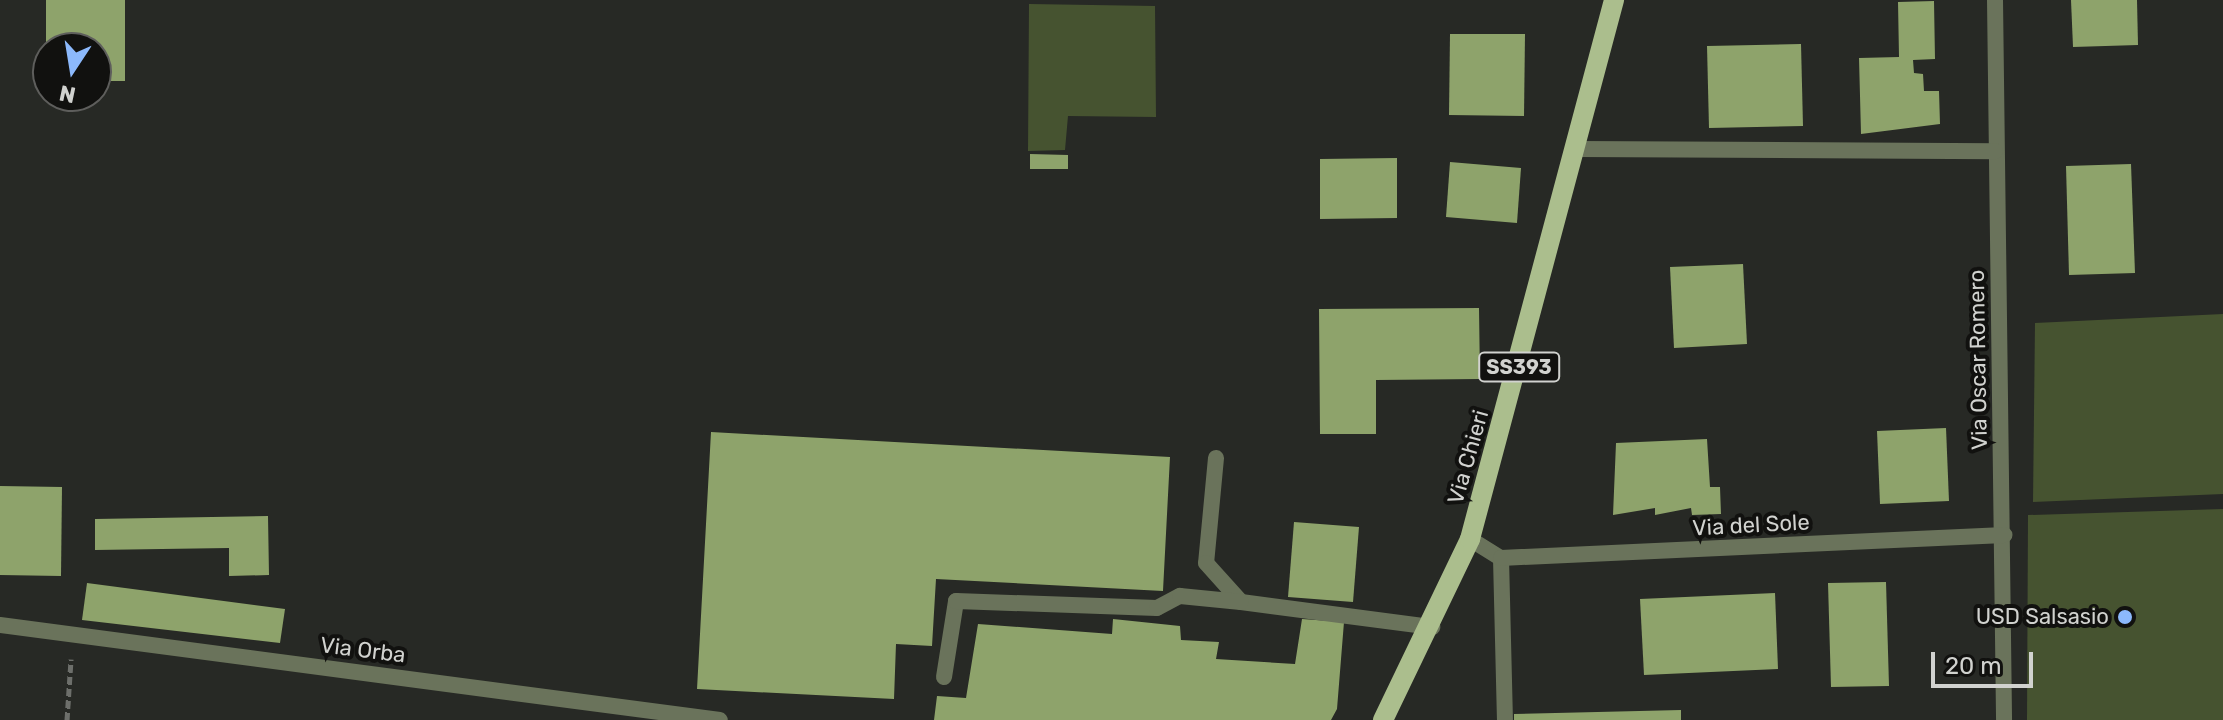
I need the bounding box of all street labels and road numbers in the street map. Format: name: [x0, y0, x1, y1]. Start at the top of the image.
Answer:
street label: Via Oscar Romero: [1963, 269, 1993, 451]
road number: SS393: [1477, 351, 1561, 383]
street label: Via Chieri: [1442, 407, 1494, 507]
street label: Via del Sole: [1692, 509, 1810, 541]
street label: Via Orba: [319, 632, 407, 668]

